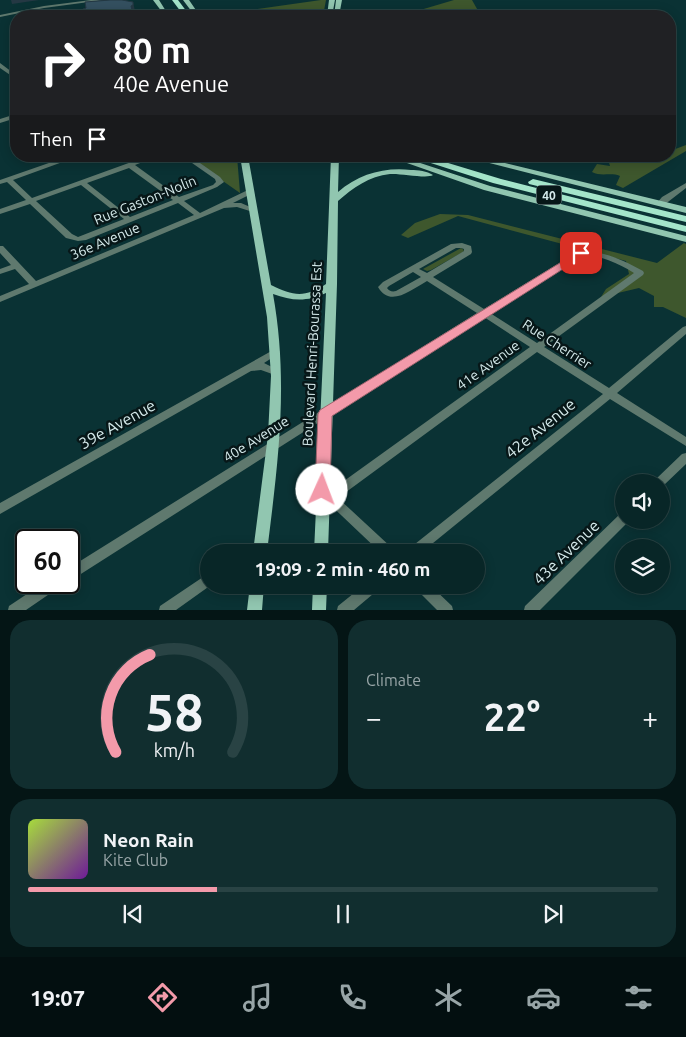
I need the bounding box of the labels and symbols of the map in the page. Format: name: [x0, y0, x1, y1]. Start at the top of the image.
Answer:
street label: Rue Gaston-Nolin: [91, 172, 199, 228]
road number: 40: [536, 186, 562, 204]
street label: 36e Avenue: [68, 219, 142, 263]
pin: [560, 232, 602, 274]
street label: Boulevard Henri-Bourassa Est: [299, 261, 325, 447]
street label: Rue Cherrier: [520, 316, 595, 373]
street label: 41e Avenue: [453, 337, 523, 393]
street label: 42e Avenue: [502, 394, 578, 462]
street label: 39e Avenue: [76, 396, 158, 452]
street label: 40e Avenue: [220, 413, 292, 465]
position arrow: [295, 463, 347, 515]
street label: 43e Avenue: [529, 516, 603, 588]
speed limit sign: 60: [15, 529, 80, 594]

